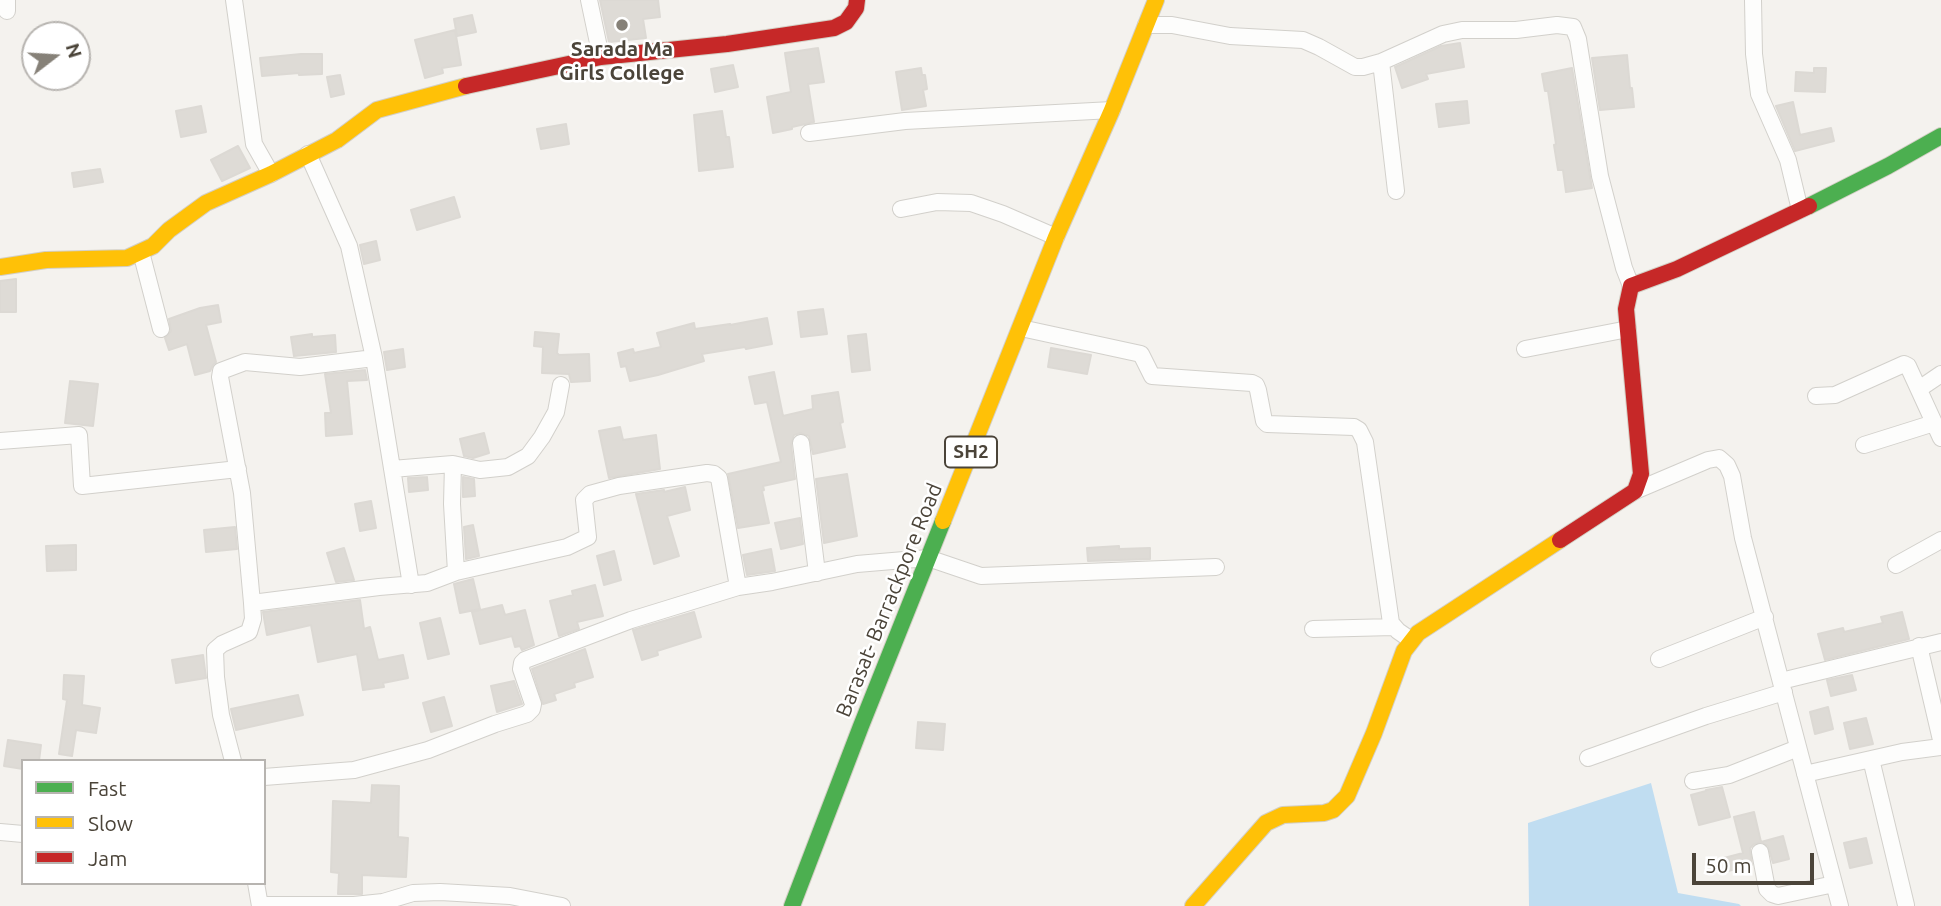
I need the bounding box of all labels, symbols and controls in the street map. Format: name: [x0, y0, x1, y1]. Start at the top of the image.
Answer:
marker: Sarada Ma Girls College: [614, 17, 630, 33]
north arrow: [21, 21, 91, 91]
place label: Sarada Ma Girls College: [559, 36, 685, 86]
text: N: [62, 40, 87, 60]
road number: SH2: [945, 436, 997, 467]
street label: Barasat- Barrackpore Road: [831, 479, 947, 721]
legend: [21, 759, 266, 885]
text: Fast: [88, 776, 126, 800]
text: Slow: [88, 811, 133, 835]
scale bar: [1696, 839, 1818, 883]
text: Jam: [88, 846, 127, 870]
text: 50 m: [1705, 853, 1752, 877]

